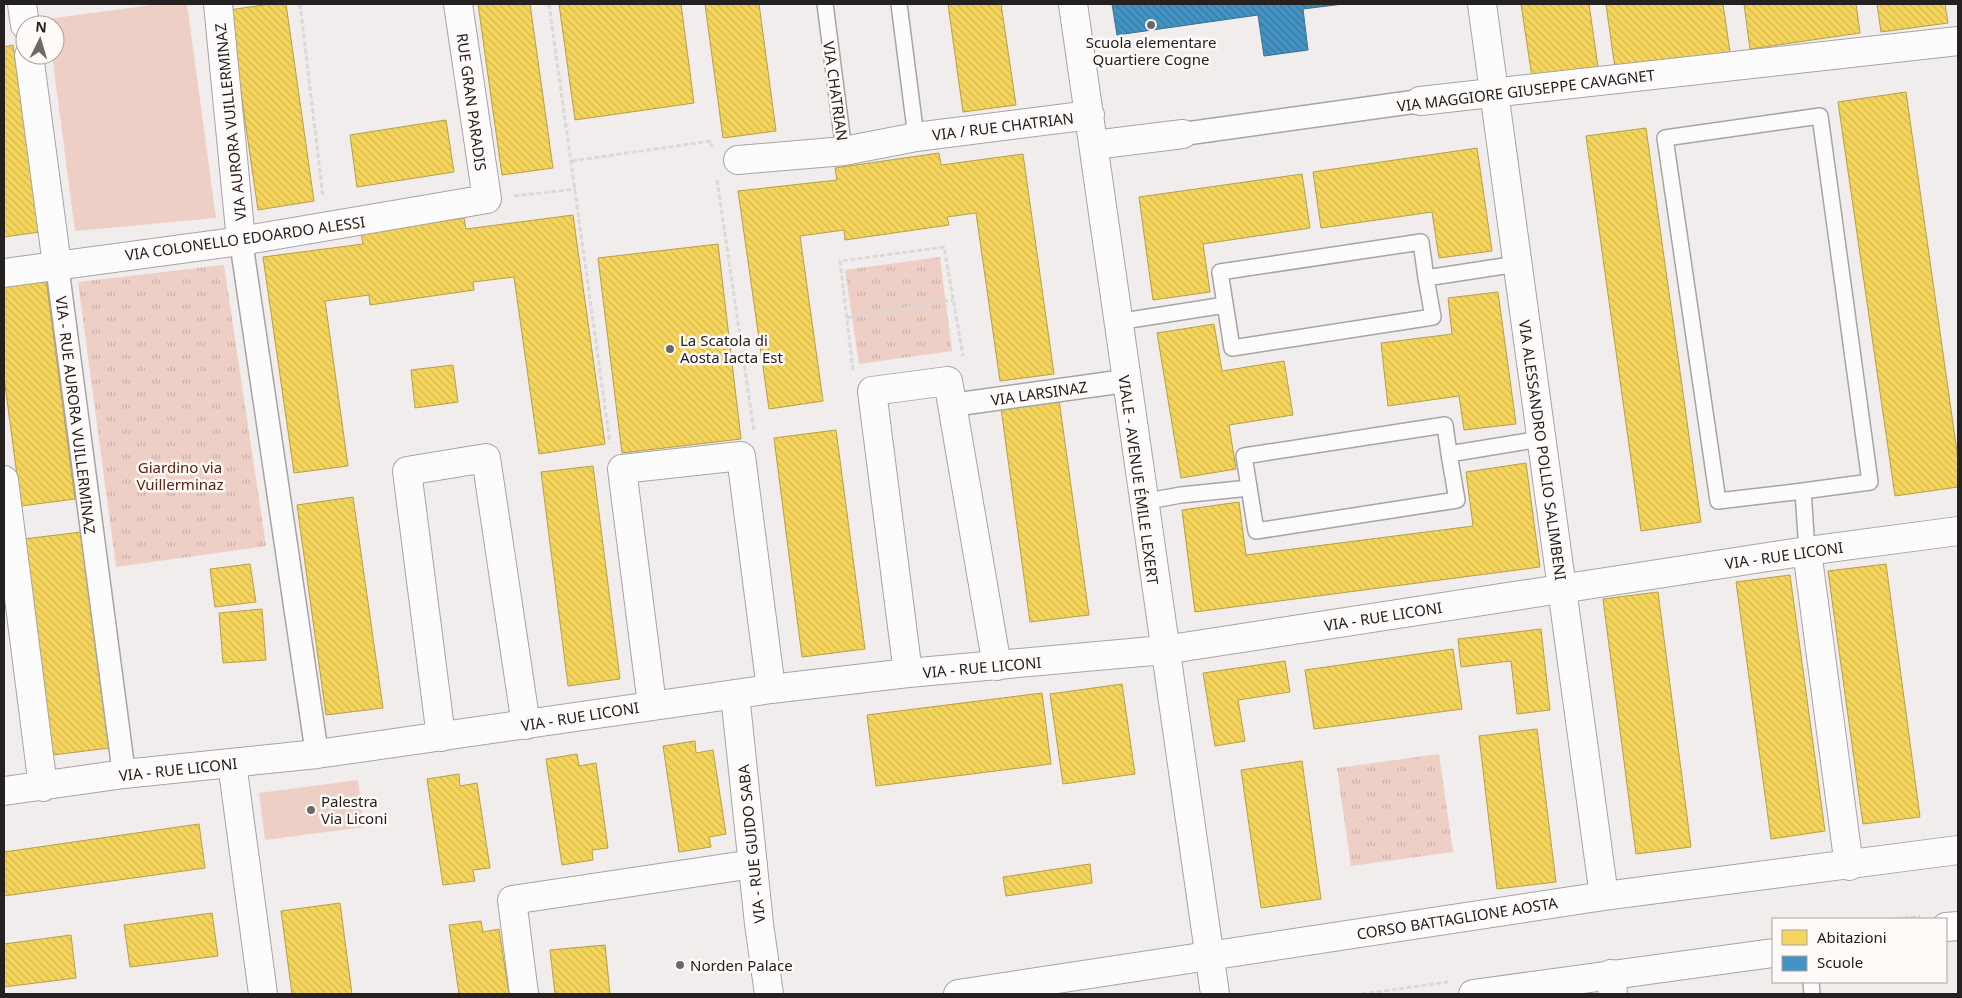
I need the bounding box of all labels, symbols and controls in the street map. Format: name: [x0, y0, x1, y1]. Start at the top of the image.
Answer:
north arrow: [15, 15, 65, 65]
text: N: [35, 17, 48, 37]
marker: Scuola elementare Quartiere Cogne: [1145, 19, 1157, 31]
street label: VIA AURORA VUILLERMINAZ: [210, 22, 250, 222]
street label: RUE GRAN PARADIS: [452, 32, 492, 172]
place label: Scuola elementare Quartiere Cogne: [1086, 32, 1216, 69]
street label: VIA CHATRIAN: [819, 40, 853, 142]
street label: VIA MAGGIORE GIUSEPPE CAVAGNET: [1396, 64, 1657, 116]
street label: VIA / RUE CHATRIAN: [931, 107, 1075, 145]
street label: VIA COLONELLO EDOARDO ALESSI: [124, 211, 366, 265]
street label: VIA - RUE AURORA VUILLERMINAZ: [51, 295, 101, 535]
street label: VIA ALESSANDRO POLLIO SALIMBENI: [1515, 318, 1571, 582]
place label: La Scatola di Aosta Iacta Est: [680, 330, 784, 367]
marker: La Scatola di Aosta Iacta Est: [664, 343, 676, 355]
street label: VIALE - AVENUE ÉMILE LEXERT: [1114, 374, 1164, 587]
street label: VIA LARSINAZ: [989, 376, 1089, 410]
park label: Giardino via Vuillerminaz: [136, 457, 224, 494]
street label: VIA - RUE LICONI: [1724, 537, 1844, 573]
street label: VIA - RUE LICONI: [1323, 597, 1443, 635]
street label: VIA - RUE LICONI: [922, 652, 1042, 682]
street label: VIA - RUE LICONI: [520, 697, 640, 735]
street label: VIA - RUE LICONI: [118, 753, 238, 785]
street label: VIA - RUE GUIDO SABA: [733, 763, 769, 924]
place label: Palestra Via Liconi: [321, 791, 387, 828]
marker: Palestra Via Liconi: [305, 804, 317, 816]
street label: CORSO BATTAGLIONE AOSTA: [1355, 892, 1559, 944]
legend: [1772, 918, 1947, 983]
text: Abitazioni: [1817, 927, 1887, 947]
text: Scuole: [1817, 952, 1863, 972]
place label: Norden Palace: [690, 955, 793, 975]
marker: Norden Palace: [674, 959, 686, 971]

